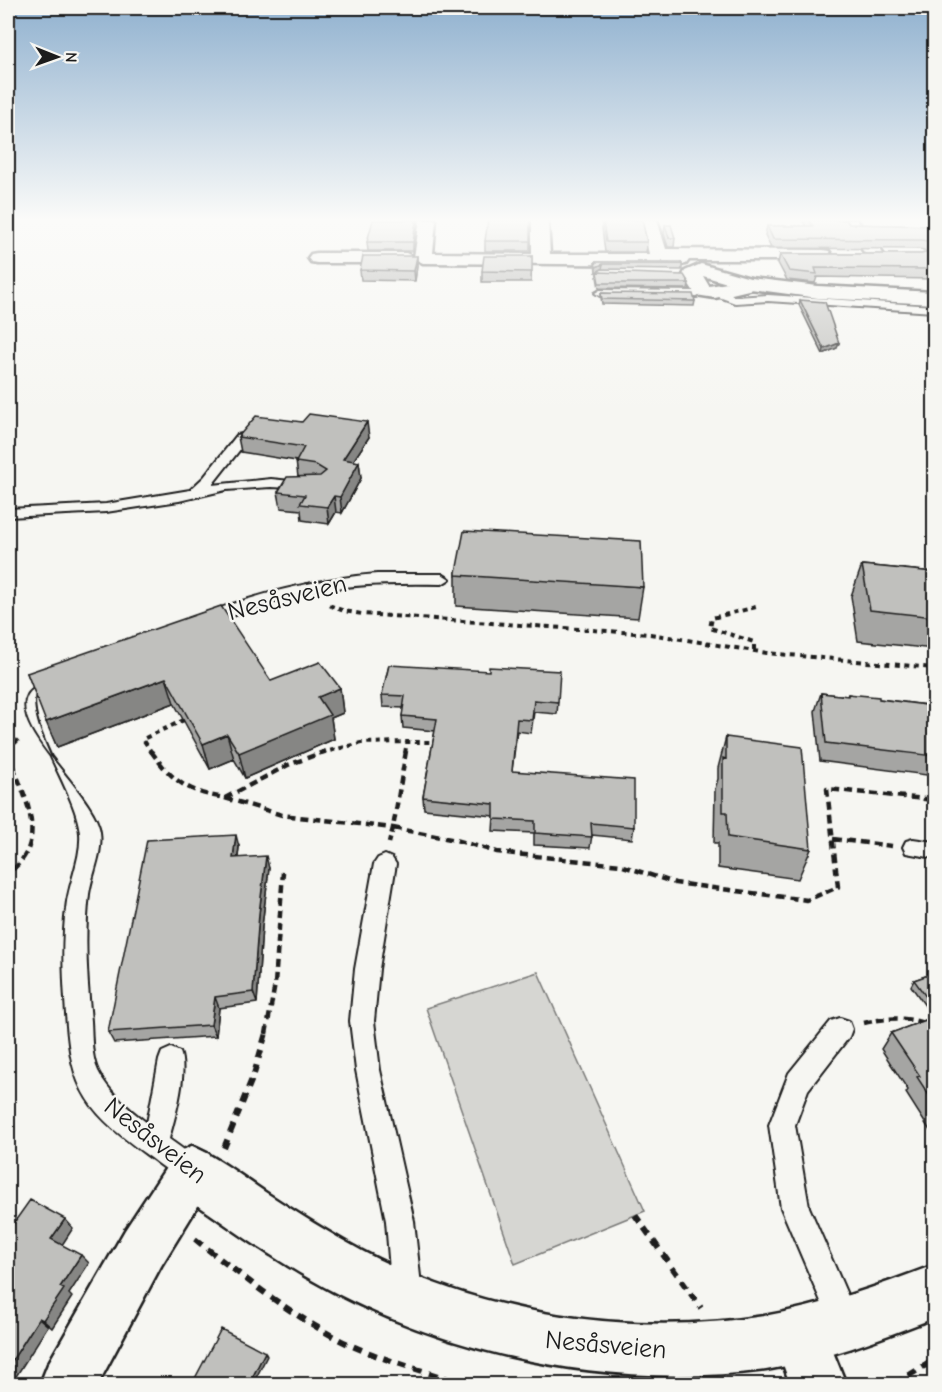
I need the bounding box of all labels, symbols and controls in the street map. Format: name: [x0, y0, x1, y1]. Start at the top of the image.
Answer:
north arrow: [27, 27, 87, 87]
text: N: [62, 52, 80, 63]
street label: Nesåsveien: [225, 569, 350, 627]
street label: Nesåsveien: [98, 1091, 213, 1190]
street label: Nesåsveien: [544, 1325, 668, 1365]

